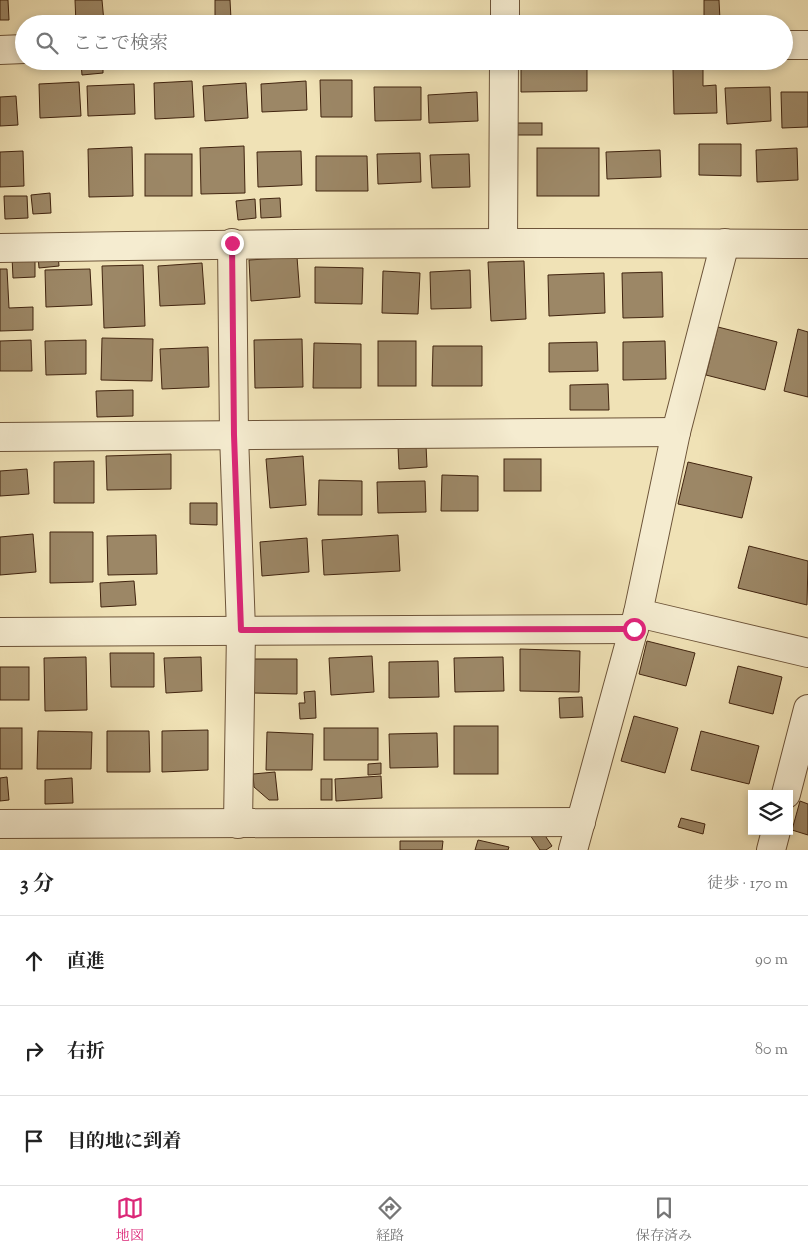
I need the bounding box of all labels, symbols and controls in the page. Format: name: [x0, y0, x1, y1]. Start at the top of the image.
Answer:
search box: [15, 15, 793, 70]
icon: search: [33, 29, 61, 57]
text: ここで検索: [73, 31, 168, 58]
route end: [221, 232, 244, 255]
route start: [623, 618, 646, 641]
map controls: [748, 790, 793, 835]
button: layers: [748, 790, 793, 835]
text: 3 分: [20, 870, 54, 900]
text: 徒歩 · 170 m: [707, 873, 788, 896]
icon: ahead: [20, 947, 48, 975]
text: 直進: [67, 949, 105, 976]
text: 90 m: [755, 949, 788, 972]
icon: right: [20, 1037, 48, 1065]
text: 右折: [67, 1039, 105, 1066]
text: 80 m: [755, 1039, 788, 1062]
icon: arrive: [20, 1127, 48, 1155]
text: 目的地に到着: [67, 1129, 181, 1156]
tab: 地図: [116, 1194, 144, 1247]
tab: 経路: [376, 1194, 404, 1247]
tab: 保存済み: [636, 1194, 692, 1247]

